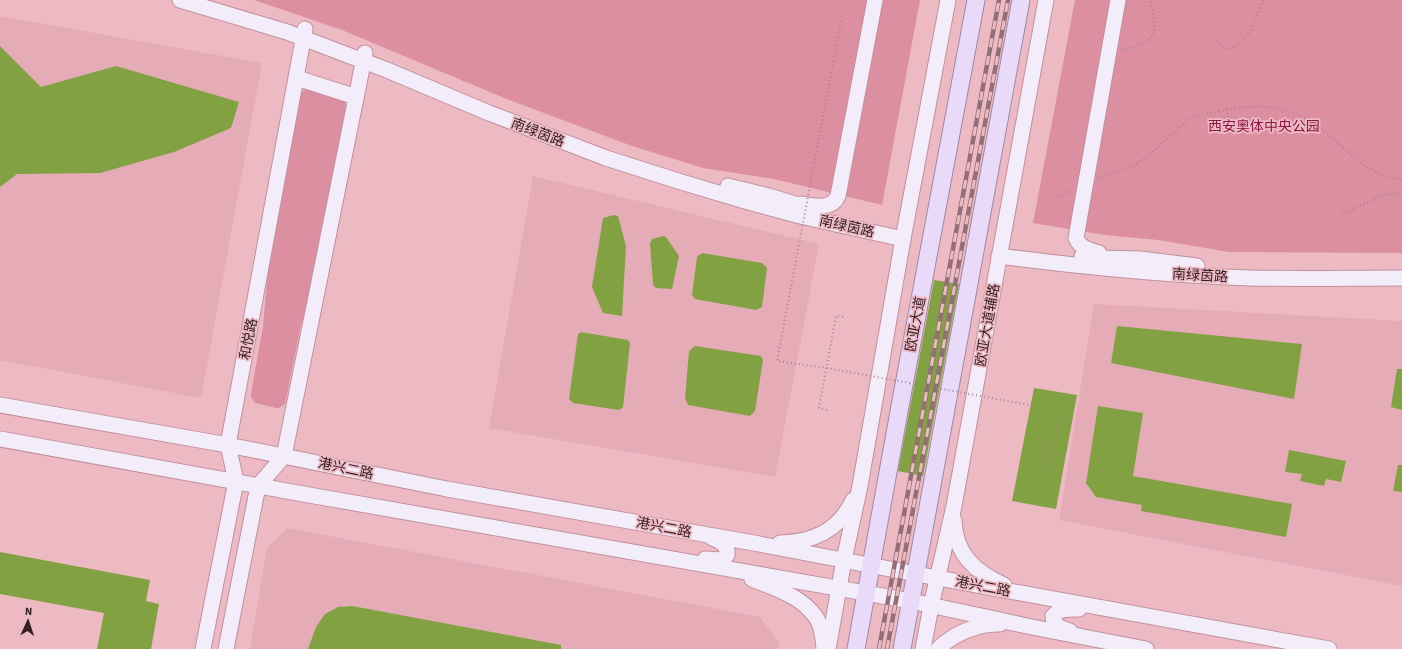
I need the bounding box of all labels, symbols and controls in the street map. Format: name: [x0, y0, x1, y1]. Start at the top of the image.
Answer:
street label: 南绿茵路: [508, 114, 567, 152]
park label: 西安奥体中央公园: [1208, 117, 1320, 137]
street label: 南绿茵路: [817, 211, 876, 243]
street label: 南绿茵路: [1171, 265, 1228, 287]
street label: 欧亚大道辅路: [971, 282, 1005, 368]
street label: 欧亚大道: [901, 295, 931, 354]
street label: 和悦路: [235, 317, 263, 362]
street label: 港兴二路: [316, 453, 375, 485]
street label: 港兴二路: [634, 513, 693, 543]
street label: 港兴二路: [953, 572, 1012, 602]
north arrow: [8, 601, 48, 641]
text: N: [24, 604, 33, 619]

